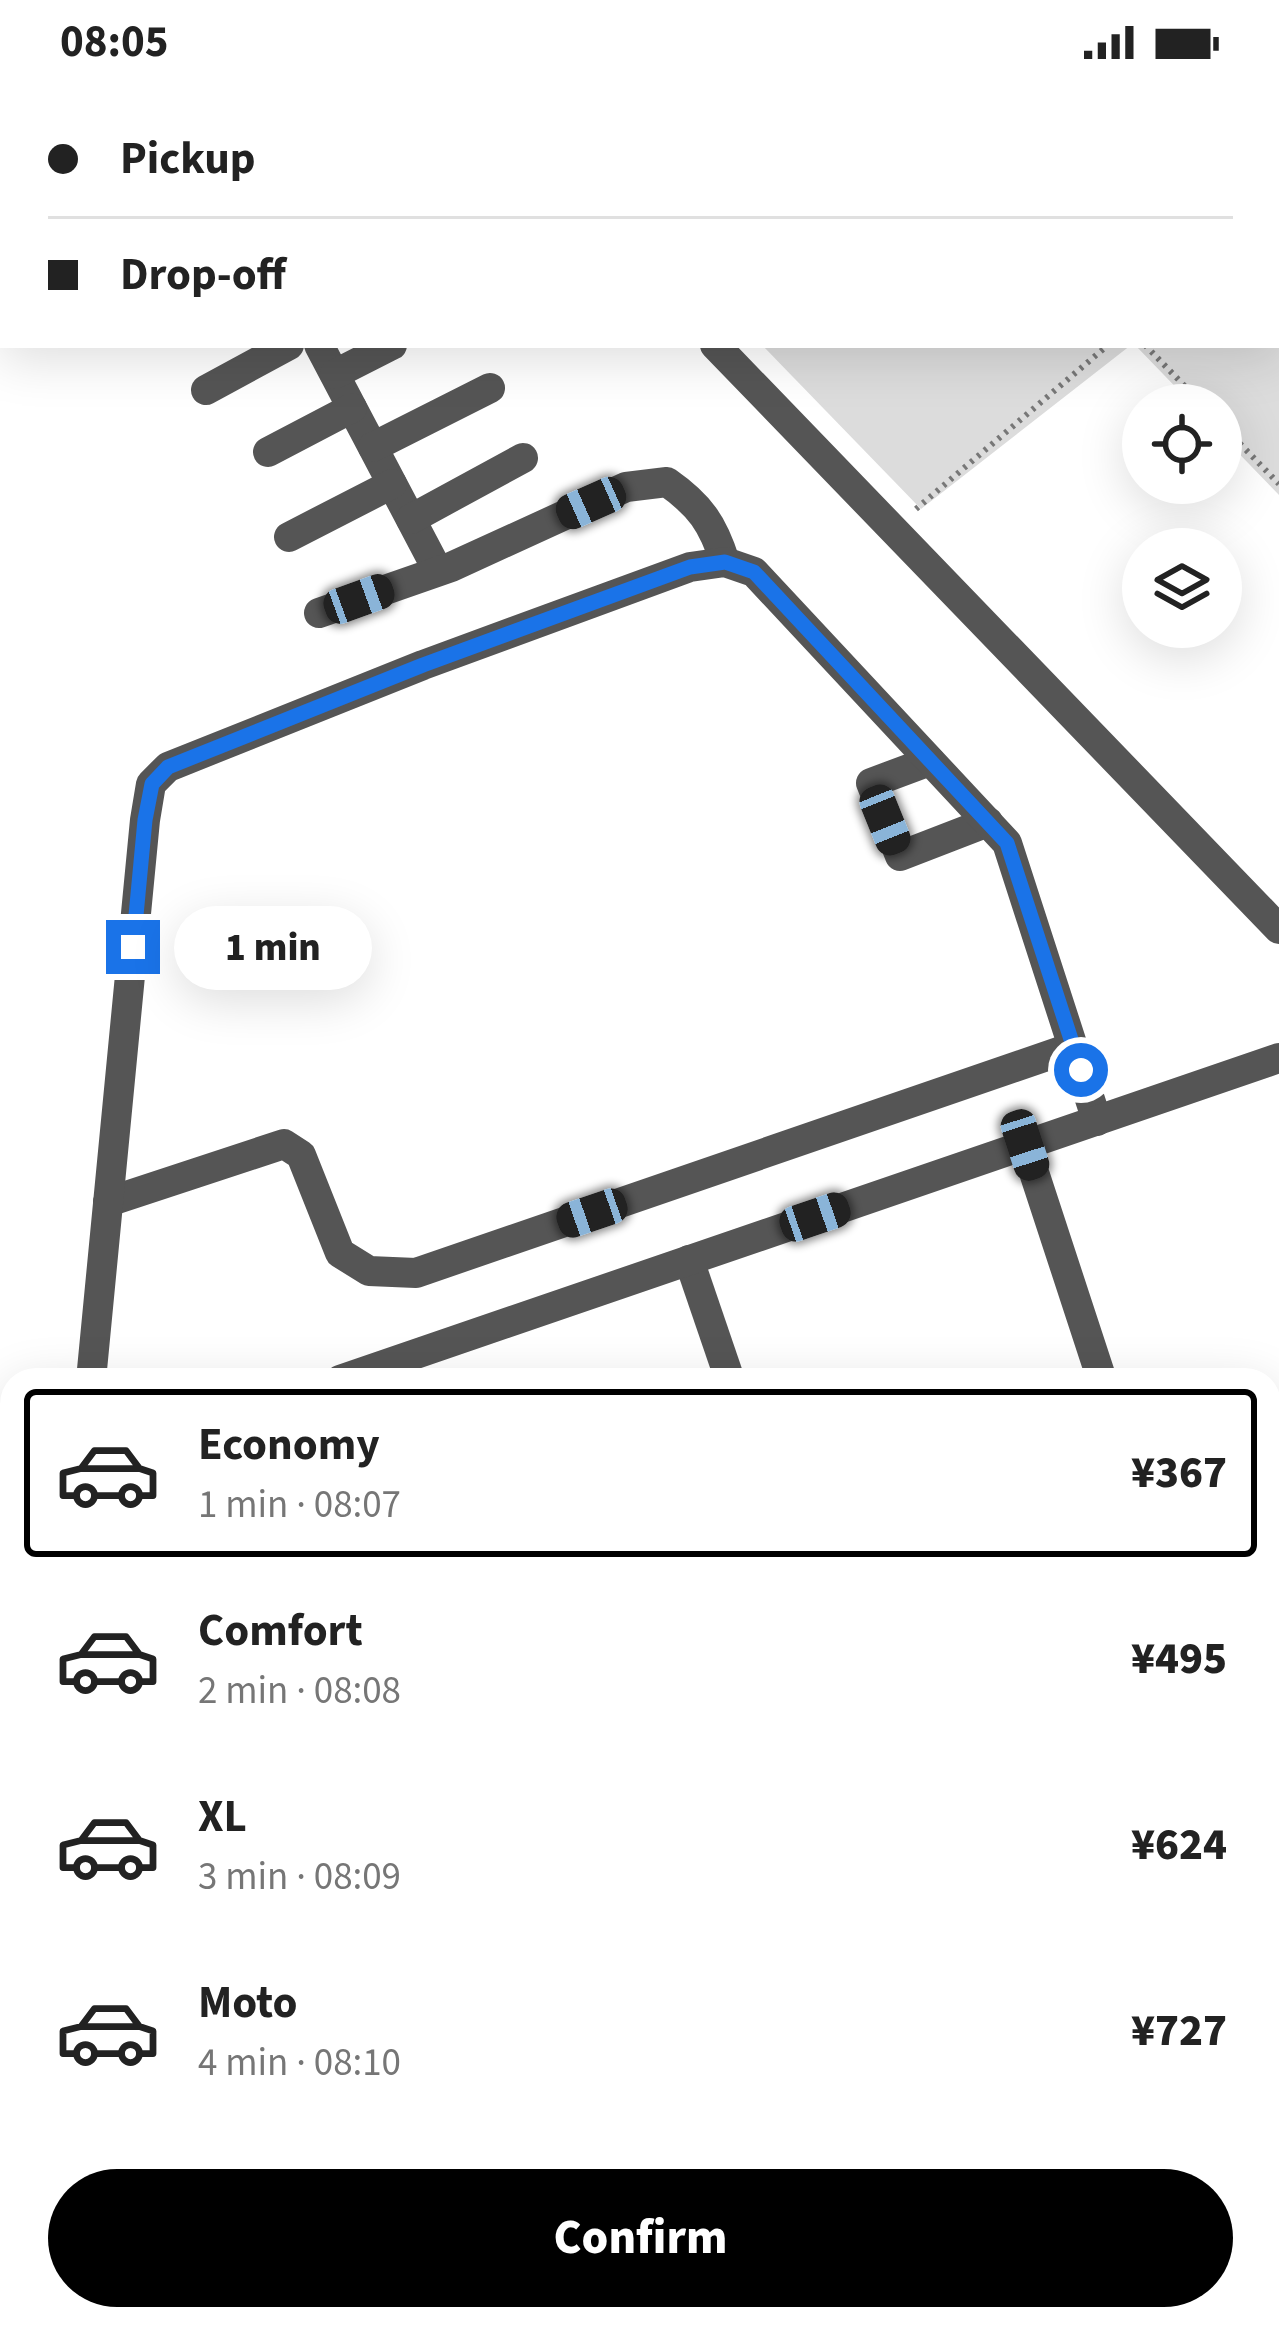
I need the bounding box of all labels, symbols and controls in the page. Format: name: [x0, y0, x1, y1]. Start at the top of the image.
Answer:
text: 08:05: [60, 10, 169, 74]
text: Pickup: [120, 127, 256, 191]
text: Drop-off: [120, 243, 286, 307]
map controls: [1122, 384, 1242, 648]
button: locate: [1122, 384, 1242, 504]
car: [551, 472, 631, 534]
button: layers: [1122, 528, 1242, 648]
car: [319, 570, 399, 628]
car: [855, 780, 915, 860]
callout: 1 min: [175, 905, 373, 989]
route end: [106, 920, 160, 974]
text: 1 min: [225, 920, 321, 976]
route start: [1054, 1043, 1108, 1097]
car: [997, 1105, 1053, 1185]
car: [552, 1184, 632, 1242]
car: [775, 1188, 855, 1246]
text: Economy: [198, 1413, 380, 1477]
icon: car: [54, 1419, 162, 1527]
text: ¥367: [1131, 1441, 1227, 1505]
text: 1 min · 08:07: [198, 1477, 401, 1533]
text: Comfort: [198, 1599, 363, 1663]
icon: car: [54, 1605, 162, 1713]
text: ¥495: [1131, 1627, 1227, 1691]
text: 2 min · 08:08: [198, 1663, 401, 1719]
text: XL: [198, 1785, 247, 1849]
icon: car: [54, 1791, 162, 1899]
text: ¥624: [1131, 1813, 1227, 1877]
text: 3 min · 08:09: [198, 1849, 401, 1905]
text: Moto: [198, 1971, 297, 2035]
icon: car: [54, 1977, 162, 2085]
text: ¥727: [1131, 1999, 1227, 2063]
text: 4 min · 08:10: [198, 2035, 401, 2091]
button: Confirm: [48, 2169, 1233, 2307]

